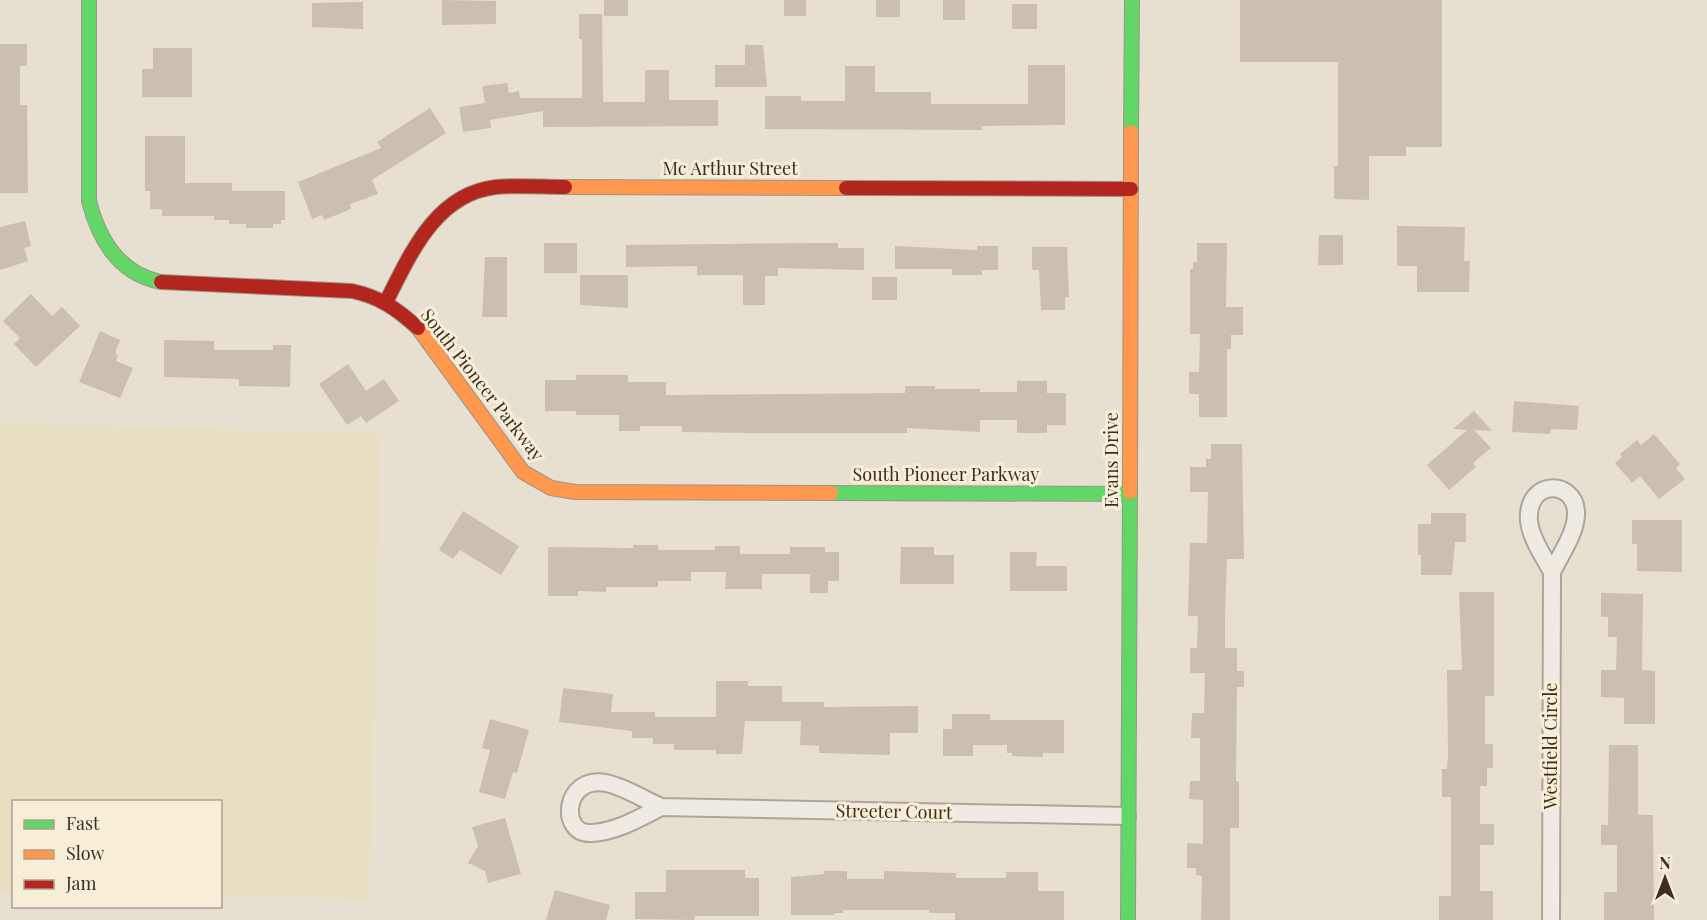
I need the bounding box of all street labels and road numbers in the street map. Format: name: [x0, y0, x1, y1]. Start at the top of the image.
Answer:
street label: Mc Arthur Street: [662, 156, 798, 180]
street label: South Pioneer Parkway: [416, 303, 550, 465]
street label: Evans Drive: [1099, 412, 1123, 508]
street label: South Pioneer Parkway: [853, 462, 1039, 486]
street label: Westfield Circle: [1538, 683, 1562, 810]
street label: Streeter Court: [835, 798, 953, 824]

